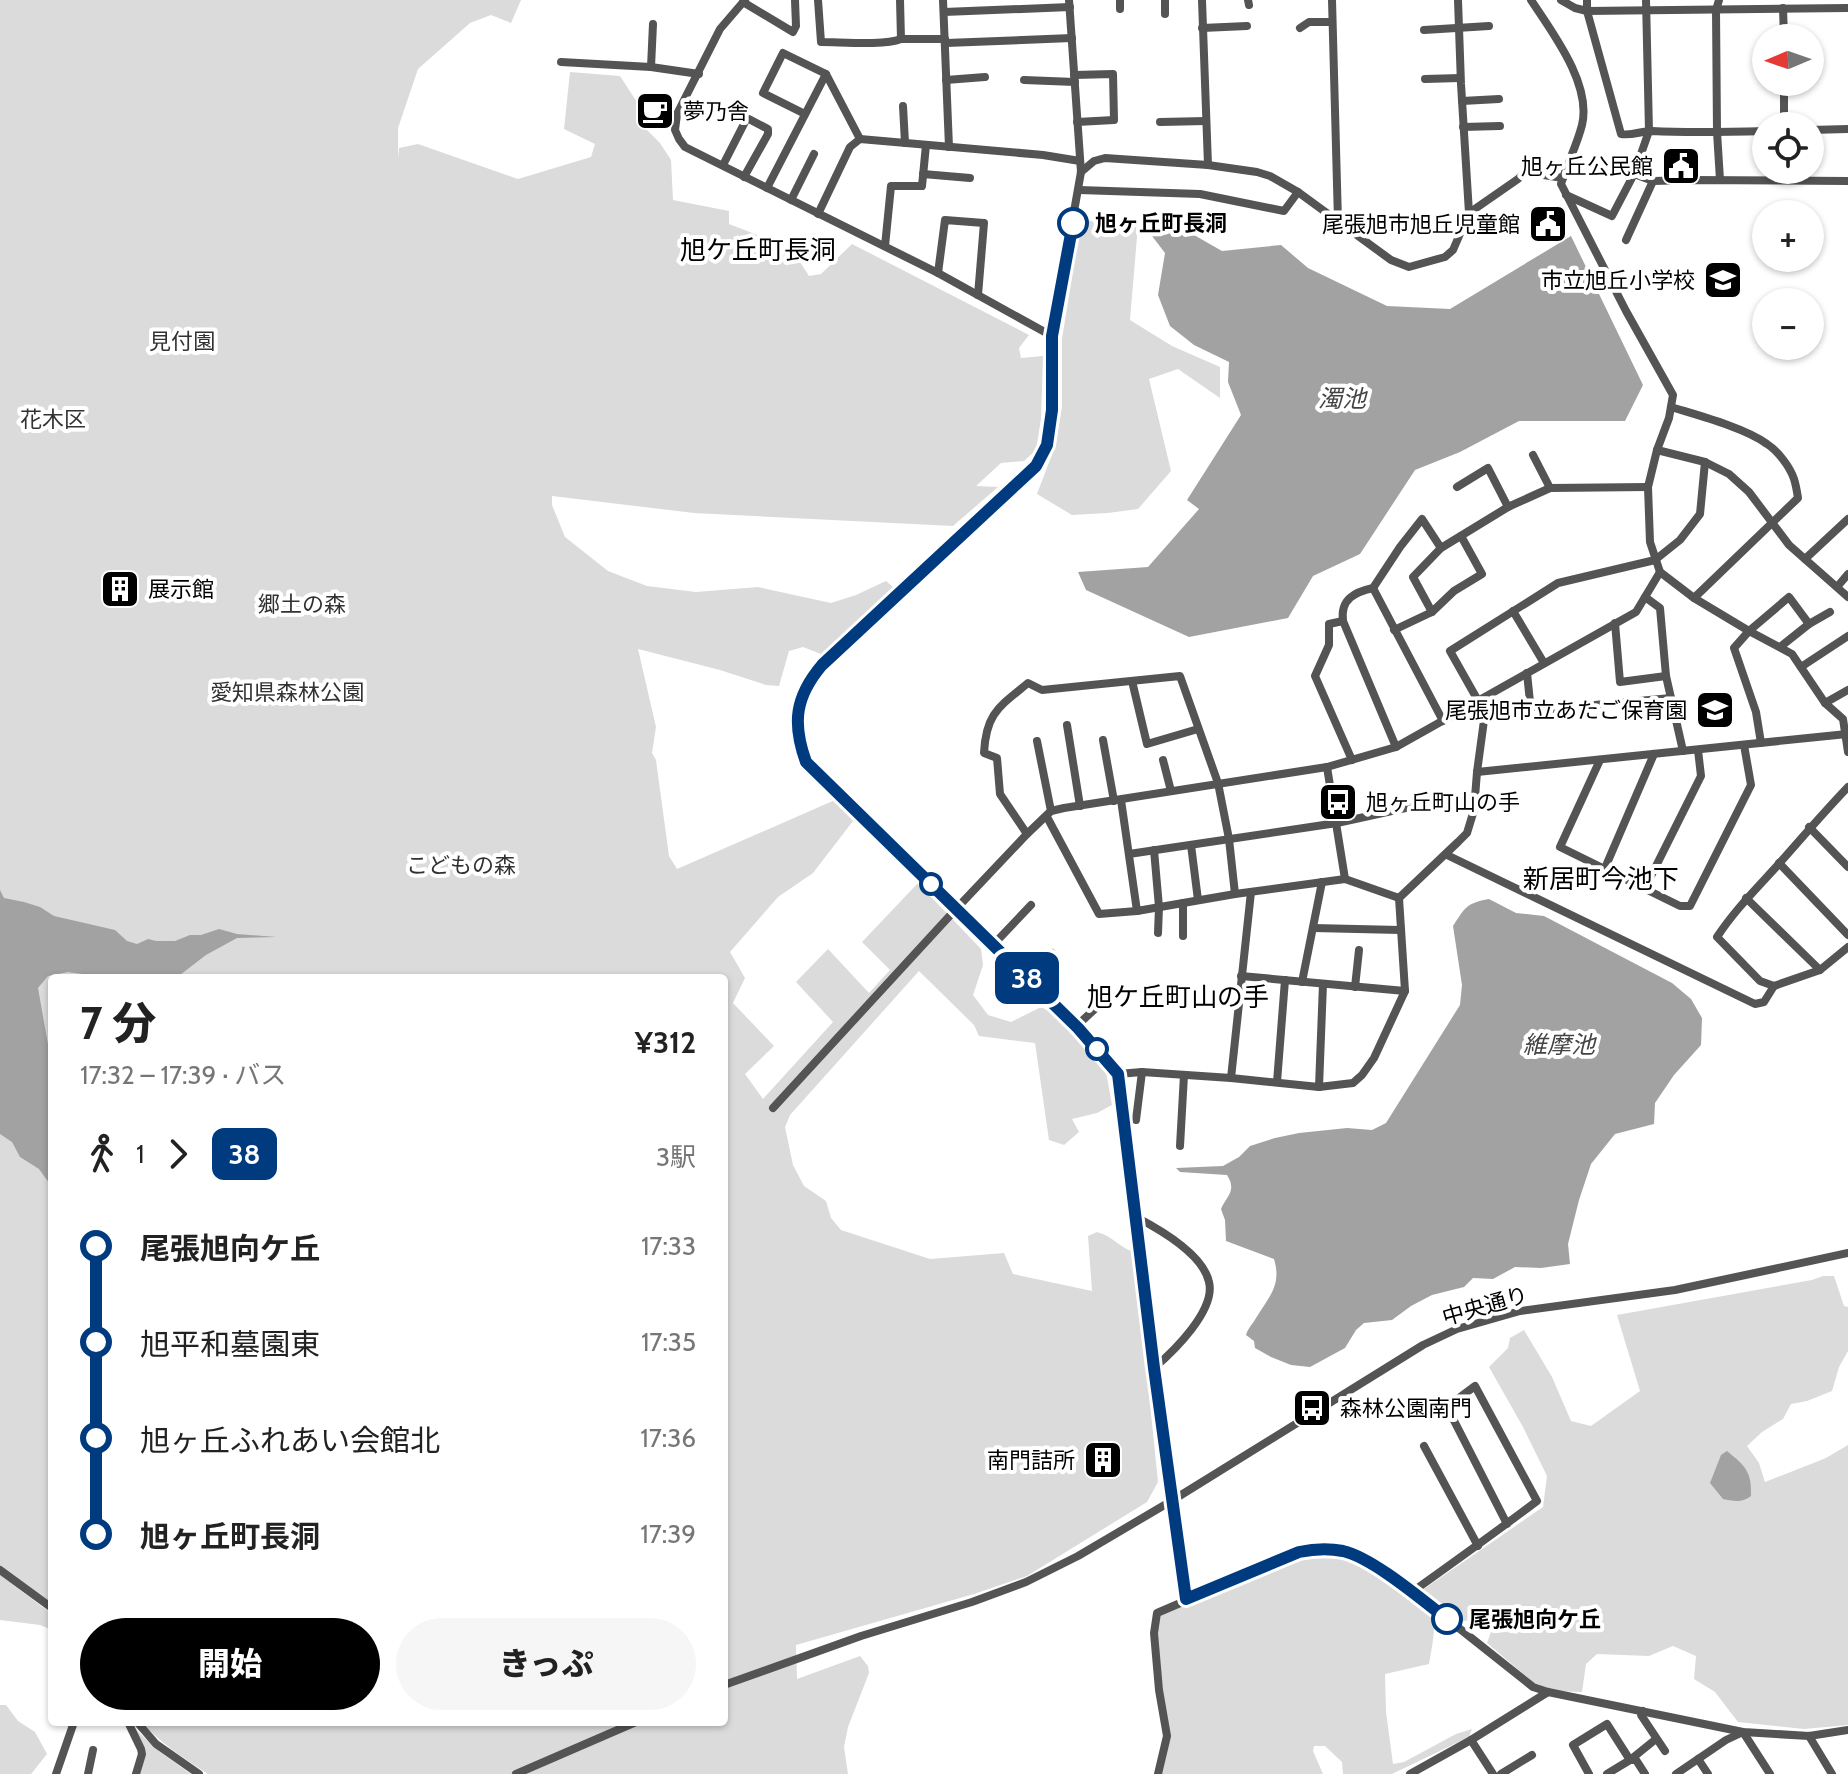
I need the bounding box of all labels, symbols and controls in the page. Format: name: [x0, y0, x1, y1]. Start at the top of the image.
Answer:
north arrow: [1752, 24, 1824, 96]
map controls: [1752, 24, 1824, 360]
cafe icon: 夢乃舎: [634, 90, 676, 132]
place label: 夢乃舎: [683, 98, 749, 125]
button: locate: [1752, 112, 1824, 184]
public building icon: 旭ヶ丘公民館: [1660, 145, 1702, 187]
place label: 旭ヶ丘公民館: [1521, 153, 1653, 180]
button: +: [1752, 200, 1824, 272]
public building icon: 尾張旭市旭丘児童館: [1527, 203, 1569, 245]
marker: 旭ヶ丘町長洞: [1058, 208, 1088, 238]
place label: 旭ヶ丘町長洞: [1095, 210, 1227, 237]
place label: 尾張旭市旭丘児童館: [1322, 211, 1520, 238]
district label: 旭ケ丘町長洞: [680, 234, 836, 266]
school or university icon: 市立旭丘小学校: [1702, 259, 1744, 301]
place label: 市立旭丘小学校: [1541, 267, 1695, 294]
button: −: [1752, 288, 1824, 360]
park label: 見付園: [149, 328, 215, 355]
water label: 濁池: [1318, 384, 1368, 413]
park label: 花木区: [20, 406, 86, 433]
building icon: 展示館: [99, 568, 141, 610]
place label: 展示館: [148, 576, 214, 603]
park label: 郷土の森: [258, 591, 346, 618]
park label: 愛知県森林公園: [210, 679, 364, 706]
school or university icon: 尾張旭市立あたご保育園: [1694, 689, 1736, 731]
place label: 尾張旭市立あたご保育園: [1445, 697, 1687, 724]
bus stop icon: 旭ヶ丘町山の手: [1317, 781, 1359, 823]
place label: 旭ヶ丘町山の手: [1366, 789, 1520, 816]
park label: こどもの森: [406, 852, 516, 879]
district label: 新居町今池下: [1523, 863, 1679, 895]
unlabelled marker: [920, 873, 942, 895]
line badge: 38: [991, 952, 1063, 1004]
text: 38: [1011, 961, 1043, 995]
district label: 旭ケ丘町山の手: [1087, 981, 1269, 1013]
text: 7 分: [80, 997, 156, 1050]
text: ¥312: [635, 1024, 696, 1061]
water label: 維摩池: [1523, 1030, 1597, 1059]
unlabelled marker: [1086, 1038, 1108, 1060]
text: 17:32 – 17:39 · バス: [80, 1059, 286, 1091]
icon: walk: [80, 1132, 124, 1176]
icon: forward: [156, 1132, 200, 1176]
text: 38: [228, 1137, 261, 1171]
text: 1: [136, 1138, 144, 1170]
text: 3駅: [656, 1141, 696, 1173]
text: 尾張旭向ケ丘: [140, 1230, 320, 1267]
text: 17:33: [641, 1230, 696, 1262]
street label: 中央通り: [1439, 1281, 1531, 1331]
text: 旭平和墓園東: [140, 1326, 320, 1363]
text: 17:35: [641, 1326, 696, 1358]
bus stop icon: 森林公園南門: [1291, 1387, 1333, 1429]
place label: 森林公園南門: [1340, 1395, 1472, 1422]
text: 旭ヶ丘ふれあい会館北: [140, 1422, 440, 1459]
text: 17:36: [640, 1422, 696, 1454]
building icon: 南門詰所: [1082, 1439, 1124, 1481]
place label: 南門詰所: [987, 1447, 1075, 1474]
text: 旭ヶ丘町長洞: [140, 1518, 320, 1555]
text: 17:39: [640, 1518, 696, 1550]
marker: 尾張旭向ケ丘: [1432, 1604, 1462, 1634]
place label: 尾張旭向ケ丘: [1469, 1606, 1601, 1633]
button: 開始: [80, 1618, 380, 1710]
button: きっぷ: [396, 1618, 696, 1710]

